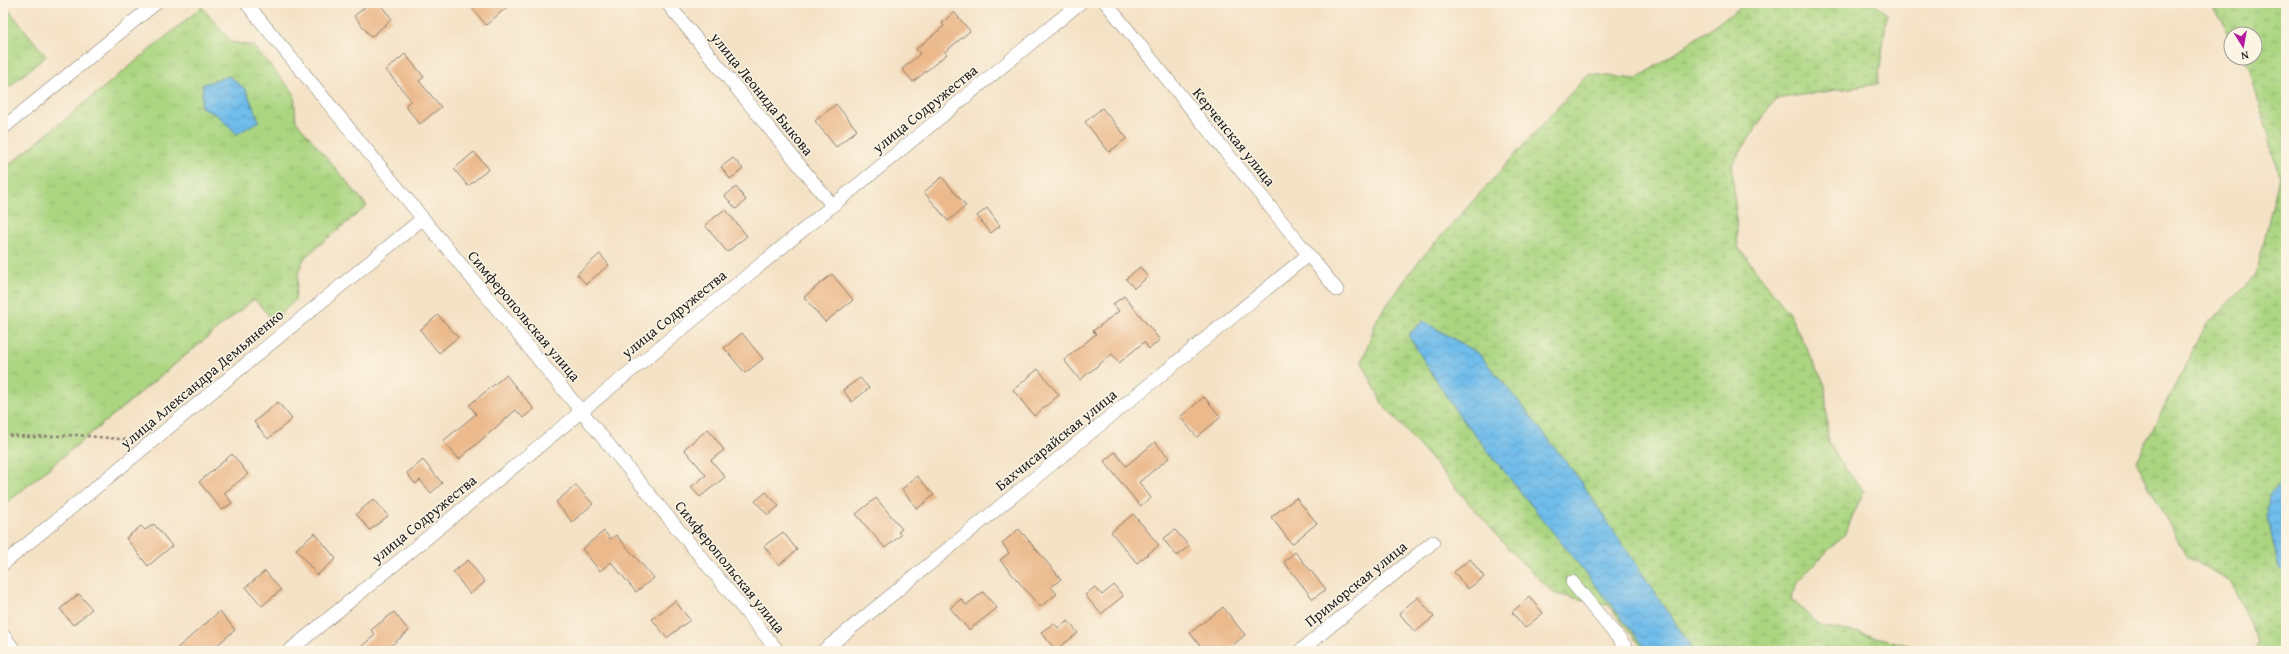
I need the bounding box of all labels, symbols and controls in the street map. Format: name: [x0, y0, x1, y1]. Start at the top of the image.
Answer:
north arrow: [2223, 26, 2263, 66]
street label: улица Леонида Быкова: [705, 27, 819, 160]
text: N: [2239, 47, 2250, 64]
street label: улица Содружества: [867, 59, 982, 158]
street label: Керченская улица: [1188, 83, 1281, 191]
street label: Симферопольская улица: [463, 246, 586, 386]
street label: улица Содружества: [616, 264, 731, 363]
street label: улица Александра Демьяненко: [115, 304, 288, 454]
street label: Бахчисарайская улица: [990, 383, 1122, 495]
street label: улица Содружества: [366, 469, 481, 568]
street label: Симферопольская улица: [670, 496, 791, 638]
street label: Приморская улица: [1300, 535, 1412, 631]

